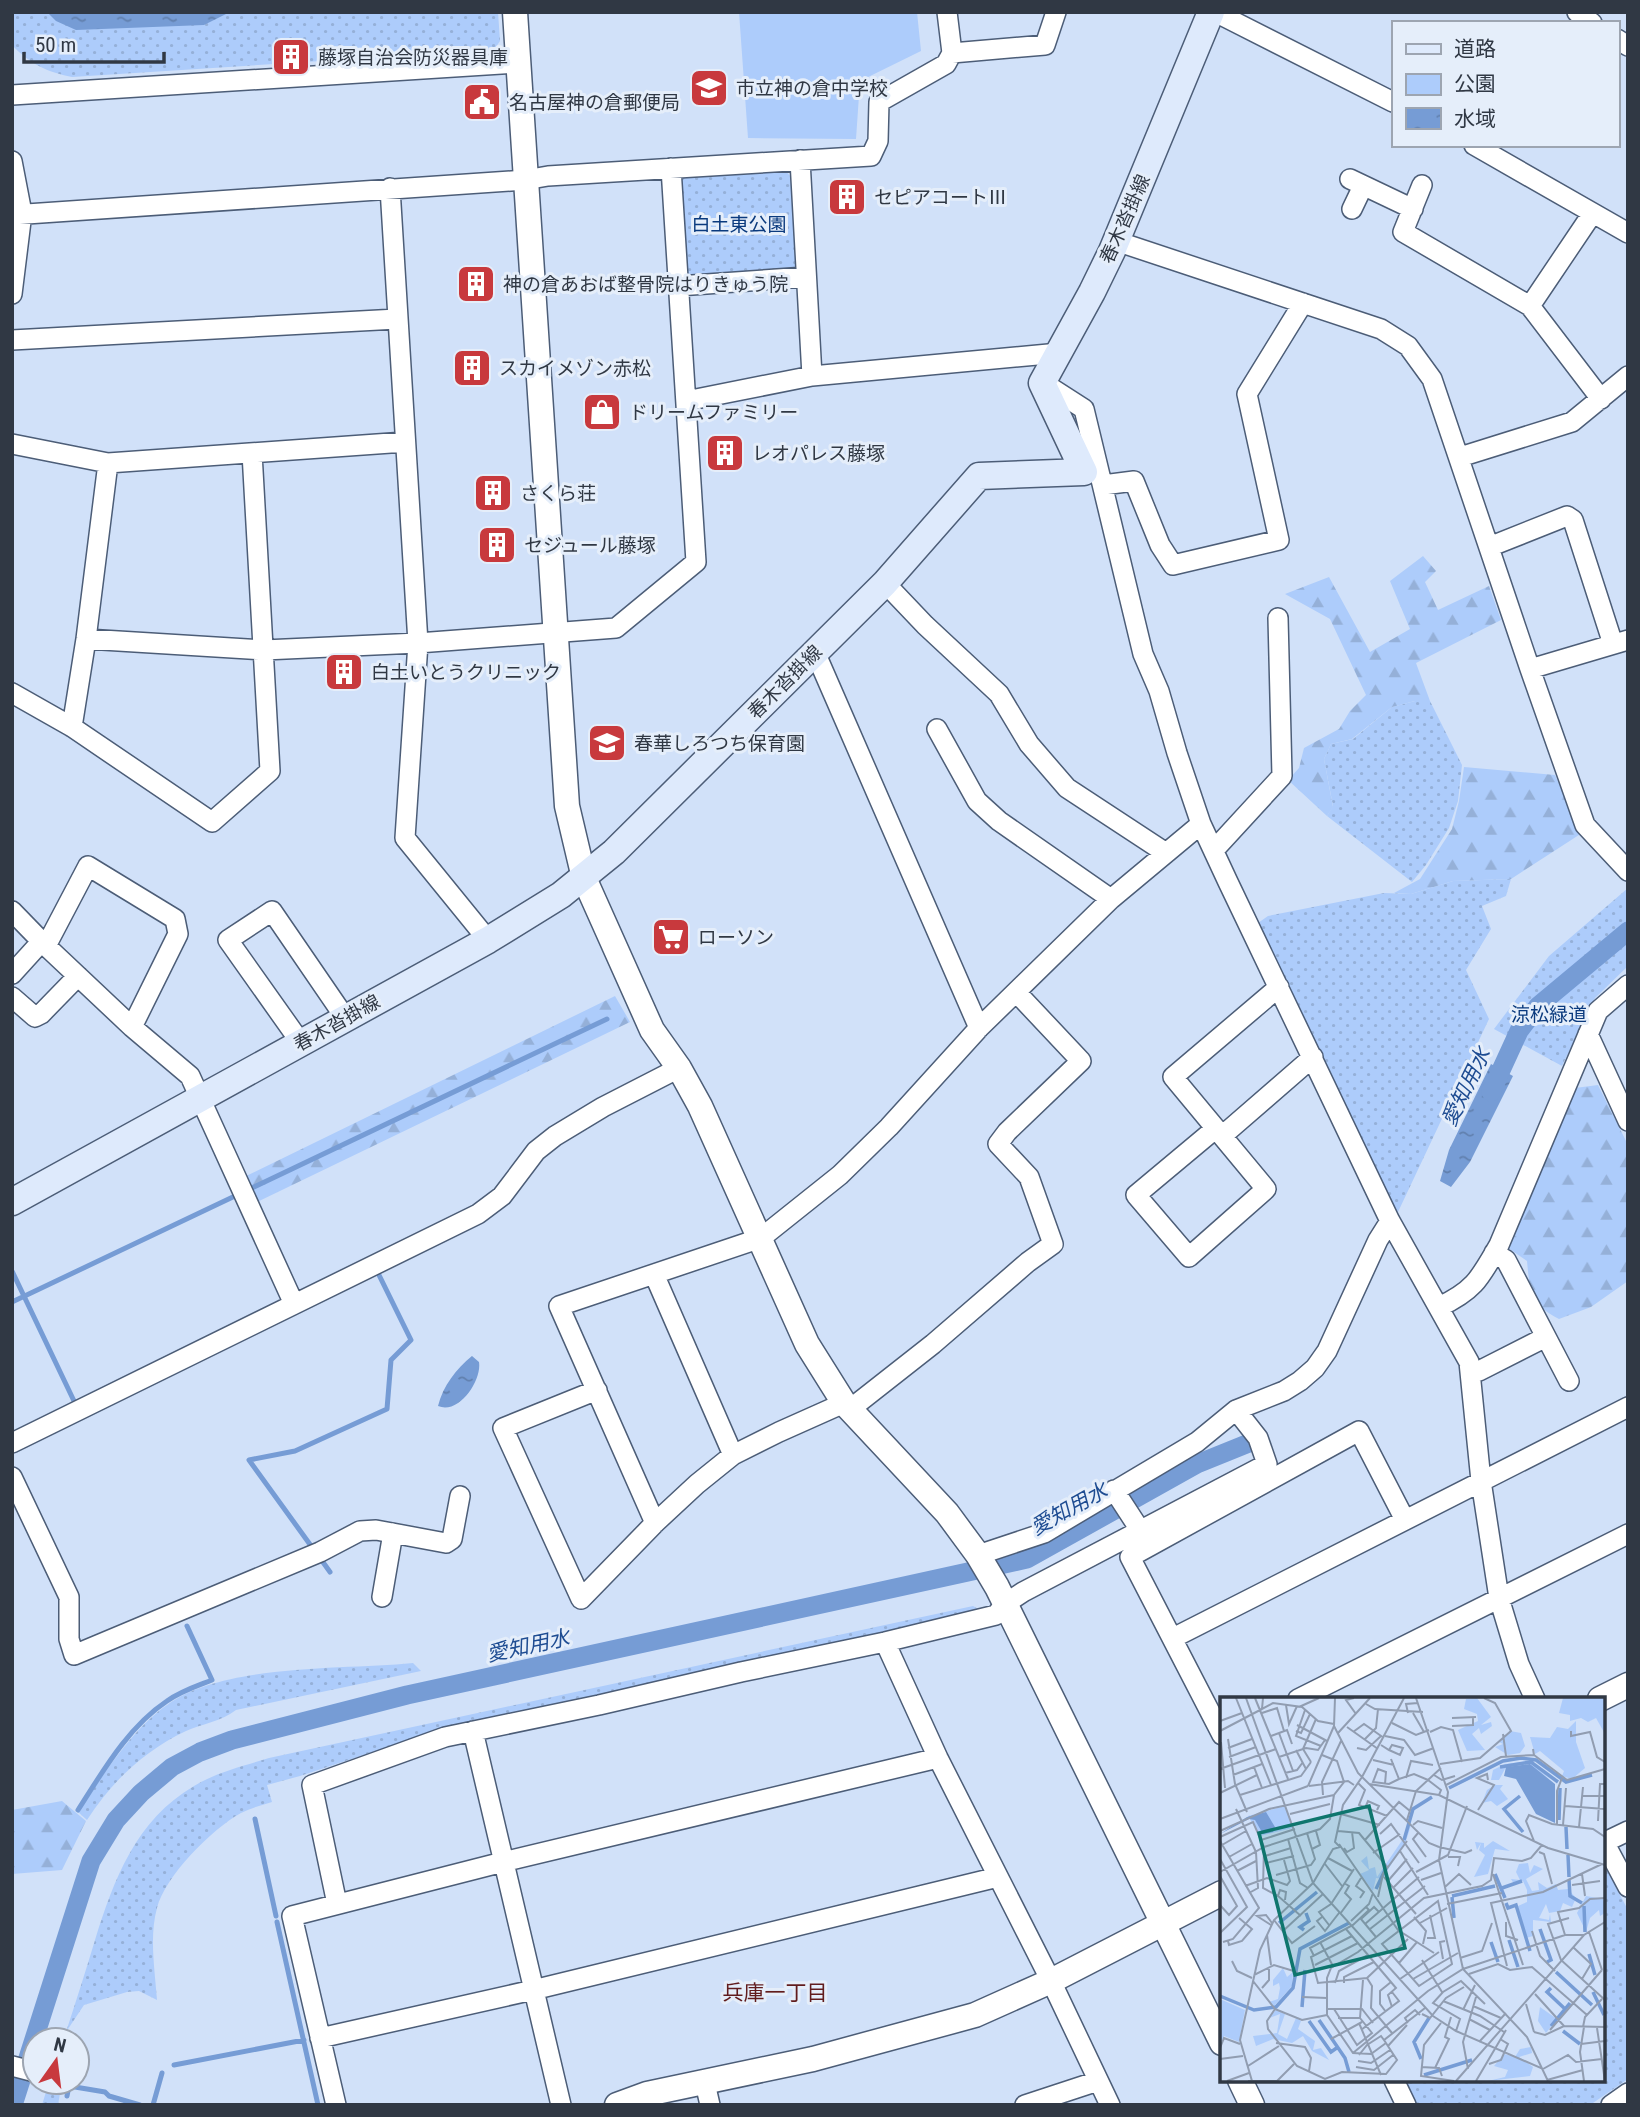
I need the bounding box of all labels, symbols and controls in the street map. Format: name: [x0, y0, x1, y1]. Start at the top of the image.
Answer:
scale bar: [24, 21, 164, 65]
legend: [1392, 21, 1619, 147]
text: 50 m: [35, 33, 76, 57]
building icon: 藤塚自治会防災器具庫: [270, 36, 312, 78]
text: 道路: [1454, 37, 1496, 61]
place label: 藤塚自治会防災器具庫: [318, 46, 508, 69]
school or university icon: 市立神の倉中学校: [688, 67, 730, 109]
text: 公園: [1454, 72, 1496, 96]
place label: 市立神の倉中学校: [736, 77, 888, 100]
public building icon: 名古屋神の倉郵便局: [461, 81, 503, 123]
place label: 名古屋神の倉郵便局: [509, 91, 680, 114]
text: 水域: [1454, 107, 1496, 131]
street label: 春木沓掛線: [1095, 171, 1155, 267]
building icon: セピアコートⅢ: [826, 176, 868, 218]
place label: セピアコートⅢ: [874, 186, 1007, 209]
park label: 白土東公園: [691, 213, 787, 236]
building icon: 神の倉あおば整骨院はりきゅう院: [455, 263, 497, 305]
place label: 神の倉あおば整骨院はりきゅう院: [503, 273, 788, 296]
building icon: スカイメゾン赤松: [451, 347, 493, 389]
place label: スカイメゾン赤松: [499, 357, 651, 380]
shop icon: ドリームファミリー: [581, 391, 623, 433]
place label: ドリームファミリー: [629, 401, 798, 424]
building icon: レオパレス藤塚: [704, 432, 746, 474]
place label: レオパレス藤塚: [752, 442, 885, 465]
building icon: さくら荘: [472, 472, 514, 514]
place label: さくら荘: [520, 482, 596, 505]
building icon: セジュール藤塚: [476, 524, 518, 566]
place label: セジュール藤塚: [524, 534, 656, 557]
street label: 春木沓掛線: [743, 640, 827, 724]
building icon: 白土いとうクリニック: [323, 651, 365, 693]
place label: 白土いとうクリニック: [371, 661, 561, 684]
school or university icon: 春華しろつち保育園: [586, 722, 628, 764]
place label: 春華しろつち保育園: [634, 732, 805, 755]
supermarket icon: ローソン: [650, 916, 692, 958]
place label: ローソン: [698, 926, 774, 949]
street label: 春木沓掛線: [290, 990, 384, 1056]
park label: 涼松緑道: [1511, 1003, 1587, 1026]
water label: 愛知用水: [1437, 1042, 1496, 1130]
water label: 愛知用水: [1026, 1477, 1113, 1540]
water label: 愛知用水: [484, 1625, 574, 1666]
inset map: [1220, 1697, 1605, 2082]
district label: 兵庫一丁目: [723, 1981, 828, 2005]
north arrow: [21, 2026, 91, 2096]
text: N: [52, 2032, 68, 2058]

